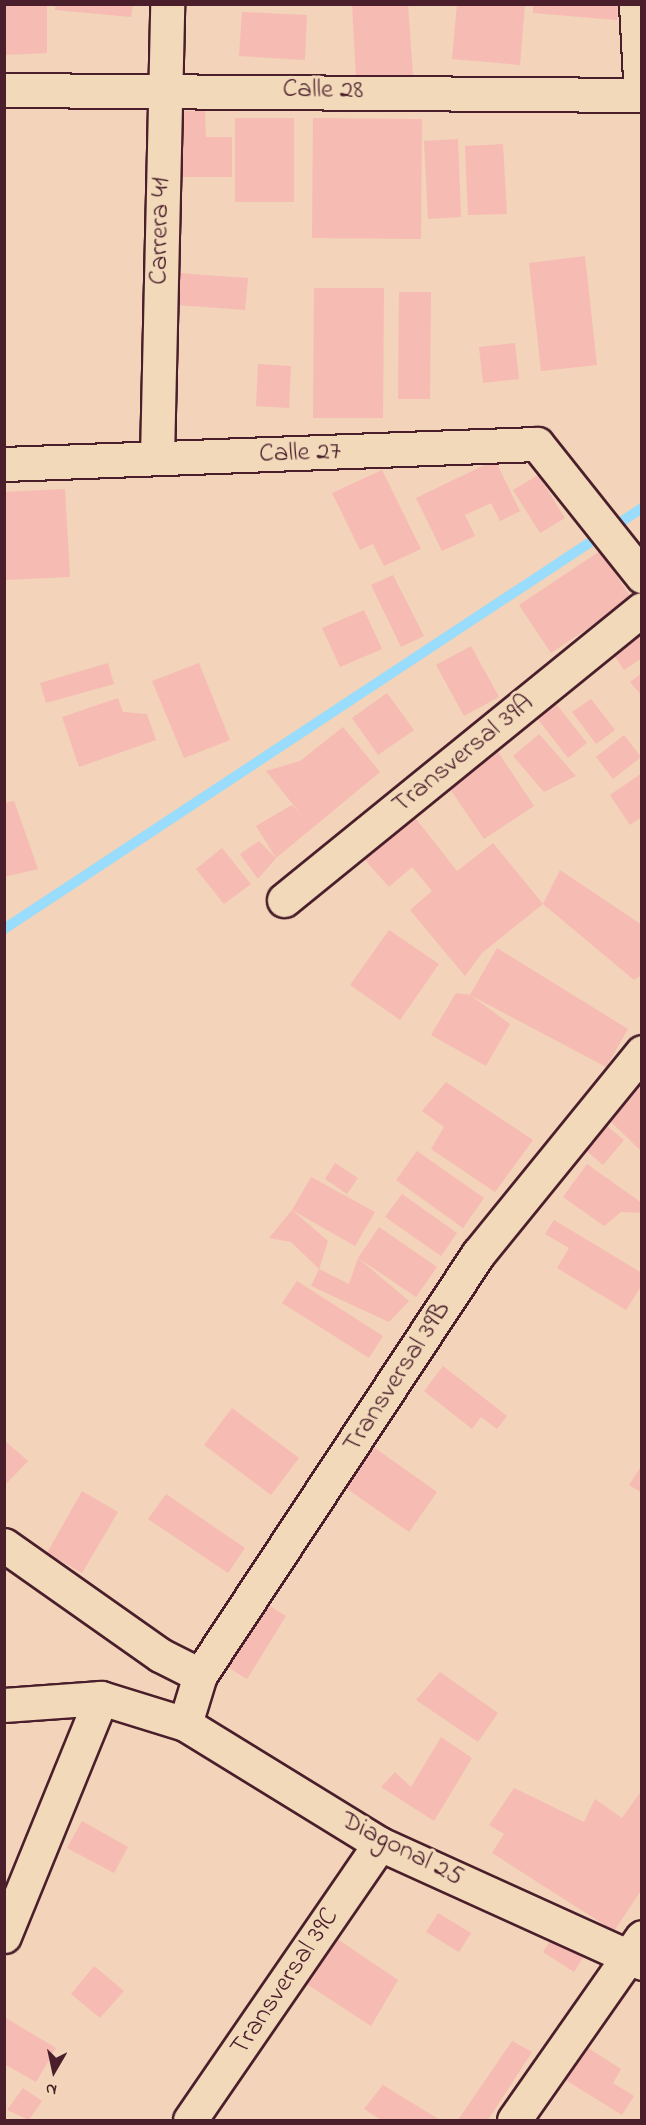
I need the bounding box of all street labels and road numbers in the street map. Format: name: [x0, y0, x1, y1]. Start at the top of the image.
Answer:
street label: Calle 28: [282, 73, 364, 107]
street label: Carrera 41: [143, 177, 177, 285]
street label: Calle 27: [259, 435, 341, 471]
street label: Transversal 39A: [386, 687, 540, 821]
street label: Transversal 39B: [336, 1295, 458, 1459]
street label: Diagonal 25: [335, 1804, 469, 1894]
street label: Transversal 39C: [224, 1902, 346, 2062]

